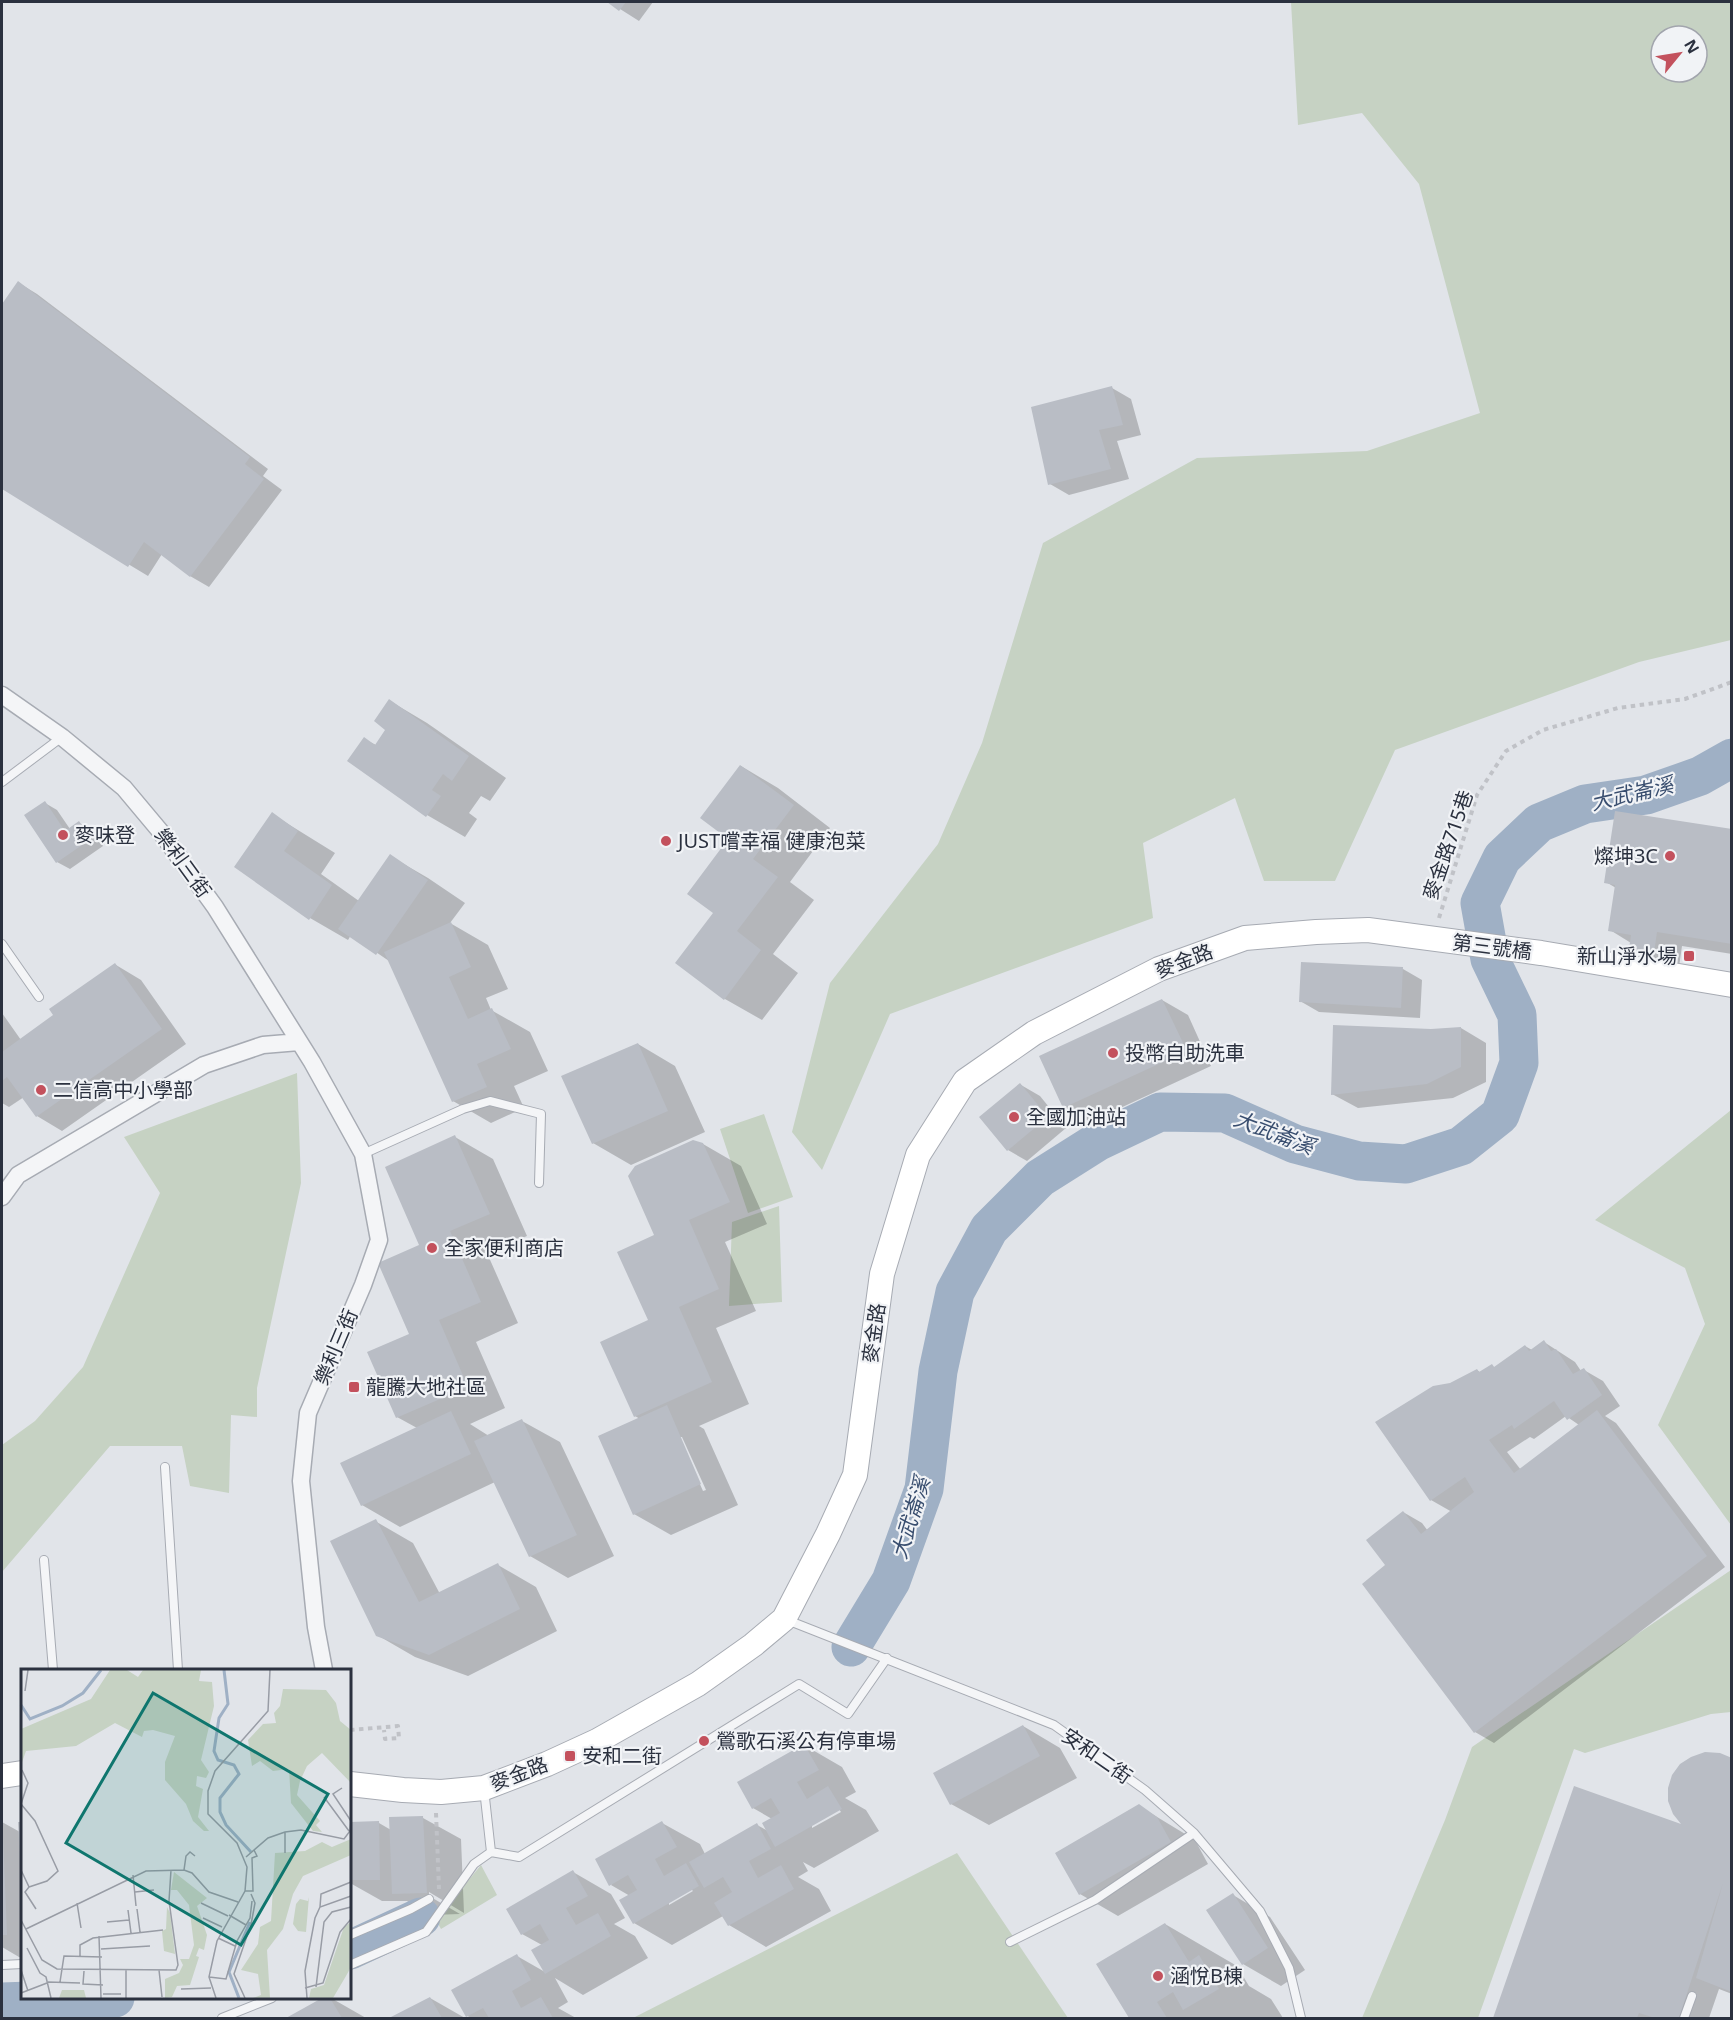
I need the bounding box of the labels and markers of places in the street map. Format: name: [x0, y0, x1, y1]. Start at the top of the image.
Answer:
place label: 麥味登: [75, 821, 135, 848]
place label: JUST嚐幸福 健康泡菜: [676, 827, 865, 854]
marker: 麥味登: [56, 828, 70, 842]
marker: JUST嚐幸福 健康泡菜: [659, 834, 673, 848]
place label: 燦坤3C: [1594, 842, 1658, 869]
marker: 燦坤3C: [1663, 849, 1677, 863]
place label: 新山淨水場: [1577, 942, 1677, 969]
marker: 新山淨水場: [1682, 949, 1696, 963]
place label: 投幣自助洗車: [1125, 1039, 1245, 1066]
marker: 投幣自助洗車: [1106, 1046, 1120, 1060]
place label: 二信高中小學部: [53, 1076, 193, 1103]
marker: 二信高中小學部: [34, 1083, 48, 1097]
place label: 全國加油站: [1026, 1103, 1126, 1130]
marker: 全國加油站: [1007, 1110, 1021, 1124]
place label: 全家便利商店: [444, 1234, 564, 1261]
marker: 全家便利商店: [425, 1241, 439, 1255]
place label: 龍騰大地社區: [366, 1373, 486, 1400]
marker: 龍騰大地社區: [347, 1380, 361, 1394]
place label: 鶯歌石溪公有停車場: [716, 1727, 896, 1754]
marker: 鶯歌石溪公有停車場: [697, 1734, 711, 1748]
place label: 安和二街: [582, 1742, 662, 1769]
marker: 安和二街: [563, 1749, 577, 1763]
place label: 涵悅B棟: [1170, 1962, 1243, 1989]
marker: 涵悅B棟: [1151, 1969, 1165, 1983]

